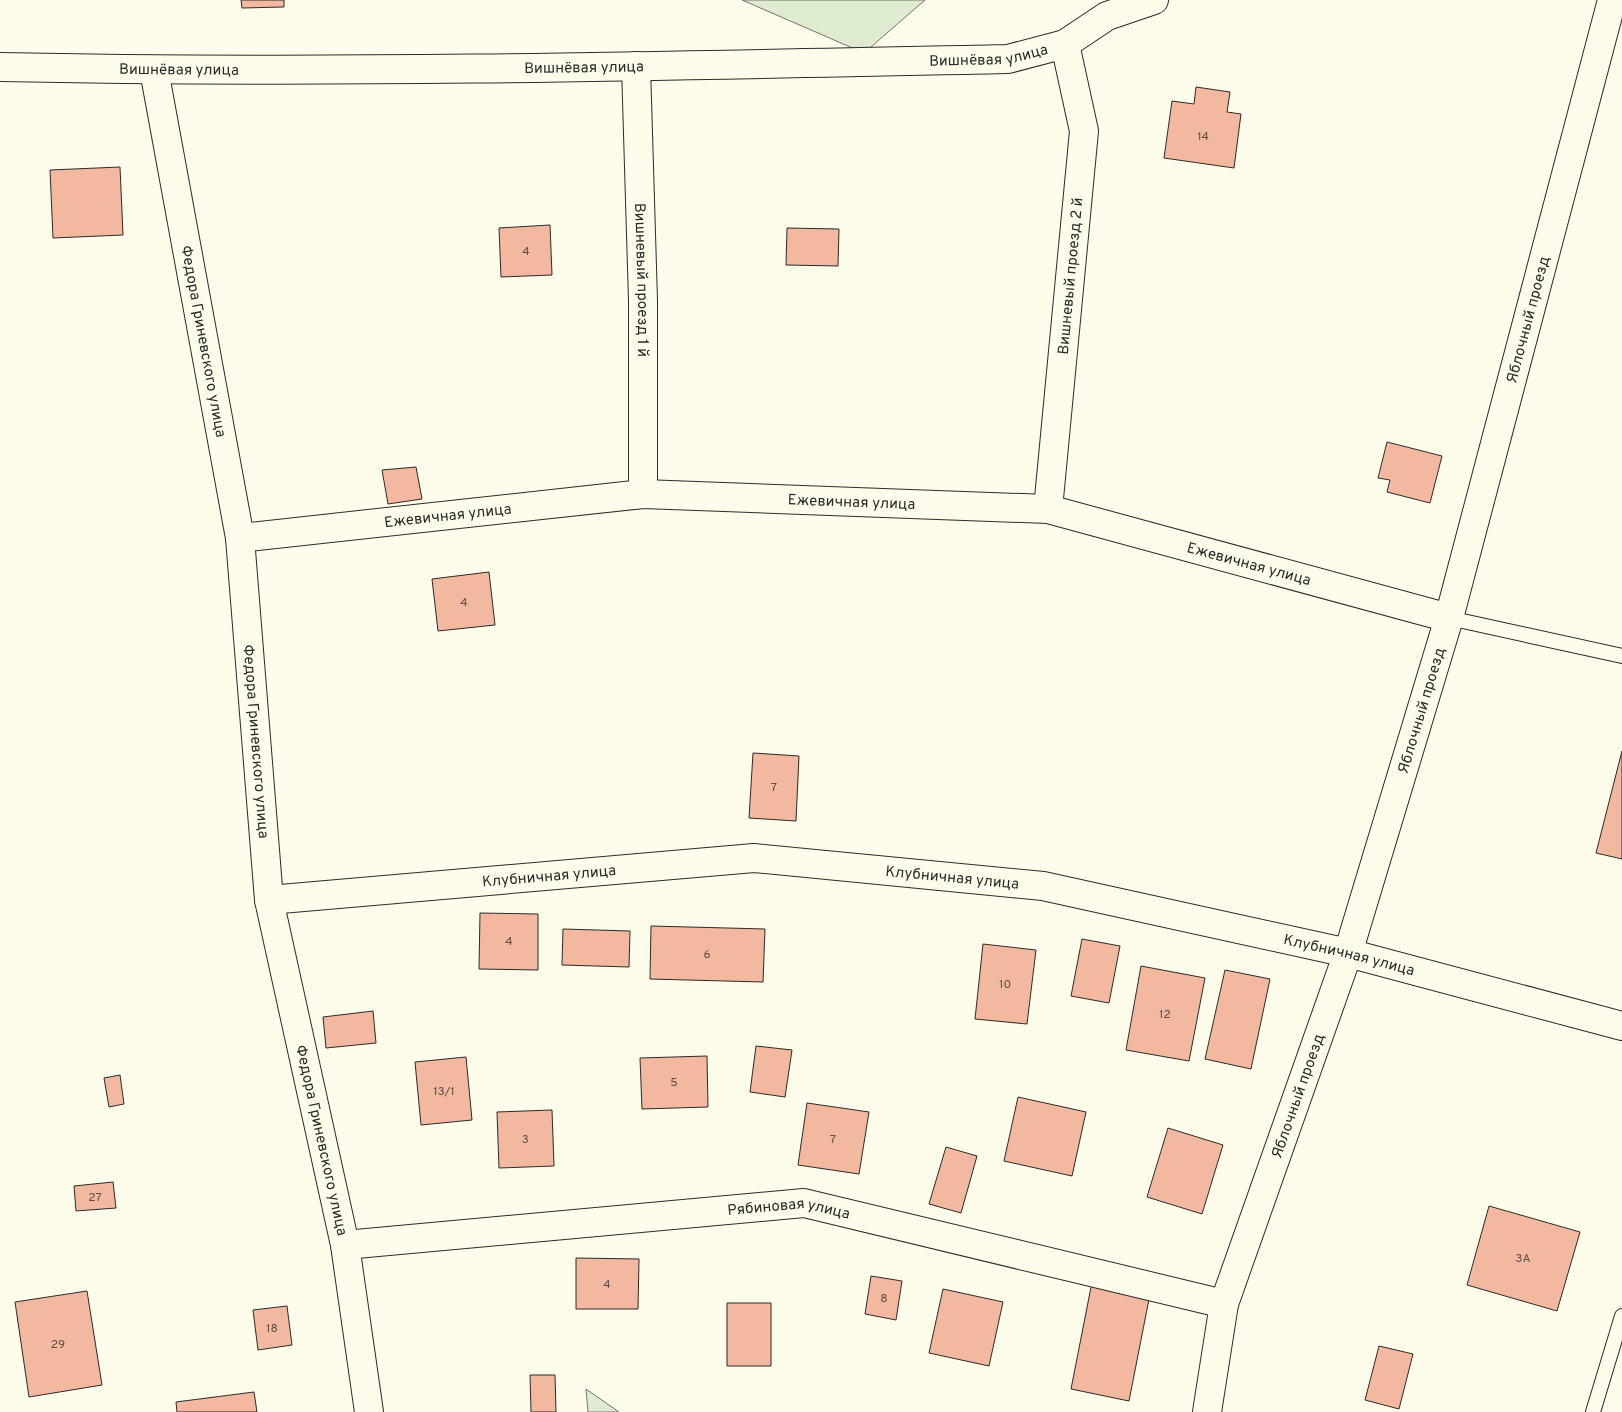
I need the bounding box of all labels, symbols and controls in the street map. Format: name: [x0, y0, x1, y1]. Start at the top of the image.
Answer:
street label: Вишнёвая улица: [929, 41, 1050, 72]
street label: Вишнёвая улица: [524, 58, 644, 79]
street label: Вишнёвая улица: [119, 61, 239, 81]
house number: 14: [1197, 129, 1209, 145]
street label: Вишневый проезд 2 й: [1055, 197, 1089, 356]
street label: Вишневый проезд 1 й: [629, 203, 651, 357]
street label: Федора Гриневского улица: [175, 244, 229, 439]
house number: 4: [522, 244, 530, 260]
street label: Яблочный проезд: [1503, 254, 1555, 386]
street label: Ежевичная улица: [787, 491, 916, 515]
street label: Ежевичная улица: [383, 500, 512, 533]
street label: Ежевичная улица: [1184, 539, 1313, 591]
house number: 4: [460, 595, 468, 611]
street label: Федора Гриневского улица: [238, 644, 272, 839]
street label: Яблочный проезд: [1395, 645, 1451, 776]
house number: 7: [771, 780, 777, 796]
street label: Клубничная улица: [481, 862, 617, 893]
street label: Клубничная улица: [884, 863, 1020, 895]
street label: Клубничная улица: [1282, 931, 1416, 981]
house number: 4: [505, 934, 513, 950]
house number: 6: [703, 947, 711, 963]
house number: 10: [999, 977, 1011, 993]
house number: 12: [1159, 1007, 1171, 1023]
street label: Яблочный проезд: [1268, 1032, 1330, 1161]
street label: Федора Гриневского улица: [290, 1043, 351, 1238]
house number: 5: [670, 1075, 678, 1091]
house number: 13/1: [433, 1084, 455, 1100]
house number: 3: [521, 1132, 529, 1148]
house number: 7: [830, 1132, 836, 1148]
house number: 27: [88, 1190, 102, 1206]
street label: Рябиновая улица: [727, 1195, 852, 1225]
house number: 3А: [1515, 1251, 1531, 1267]
house number: 4: [603, 1277, 611, 1293]
house number: 8: [880, 1291, 888, 1307]
house number: 18: [266, 1321, 278, 1337]
house number: 29: [51, 1337, 65, 1353]

